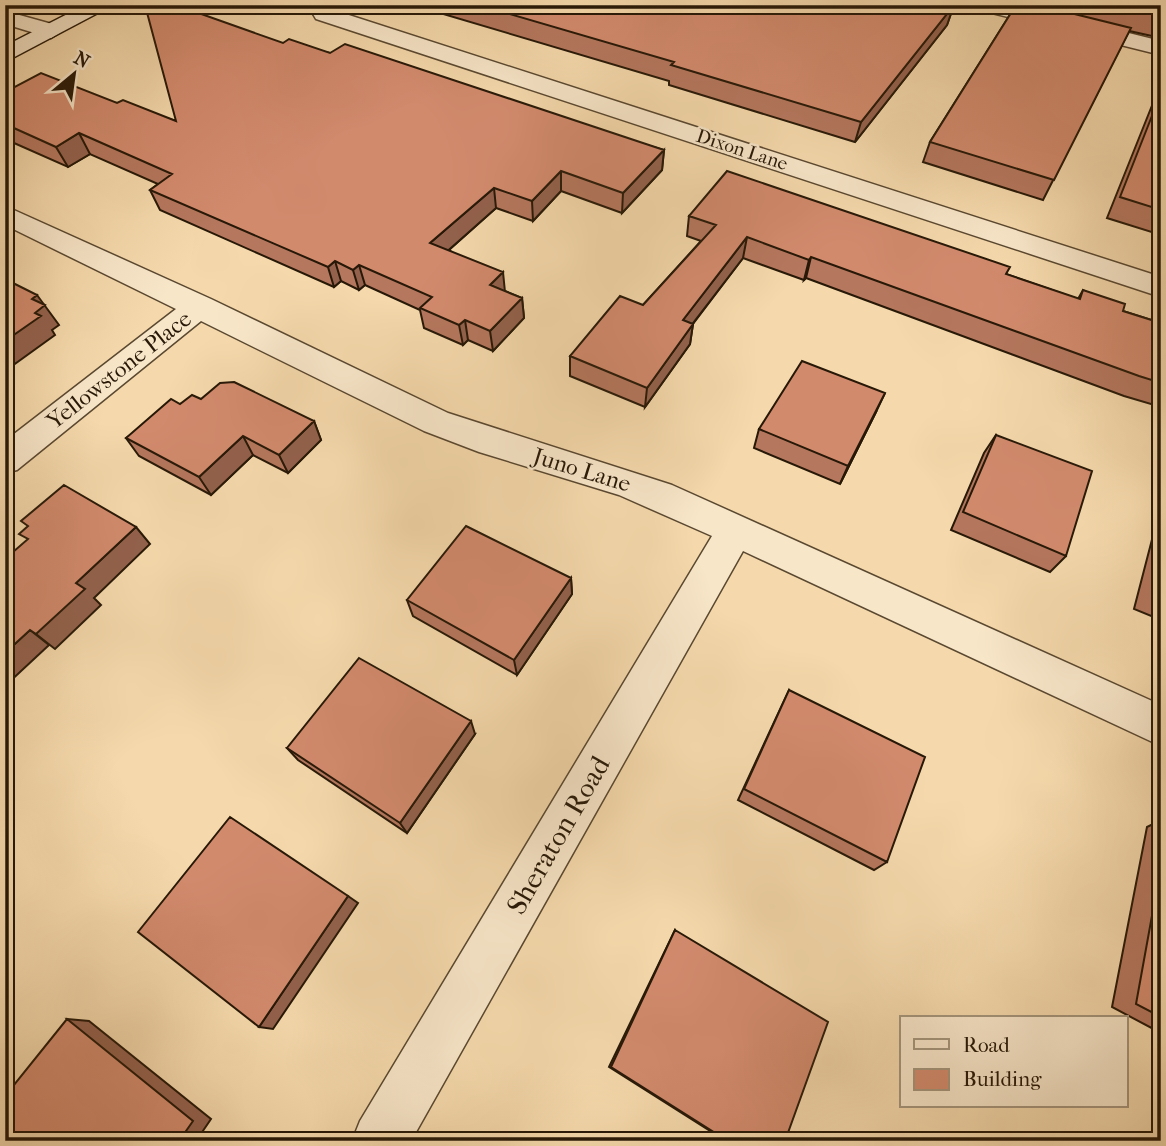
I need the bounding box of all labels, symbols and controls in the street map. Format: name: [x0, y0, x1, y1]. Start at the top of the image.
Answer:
north arrow: [38, 38, 108, 108]
text: N: [70, 47, 94, 73]
street label: Dixon Lane: [693, 125, 791, 175]
street label: Yellowstone Place: [41, 305, 197, 435]
street label: Juno Lane: [528, 442, 634, 498]
street label: Sheraton Road: [499, 749, 617, 920]
legend: [900, 1016, 1128, 1108]
text: Road: [963, 1033, 1010, 1057]
text: Building: [963, 1067, 1042, 1091]

